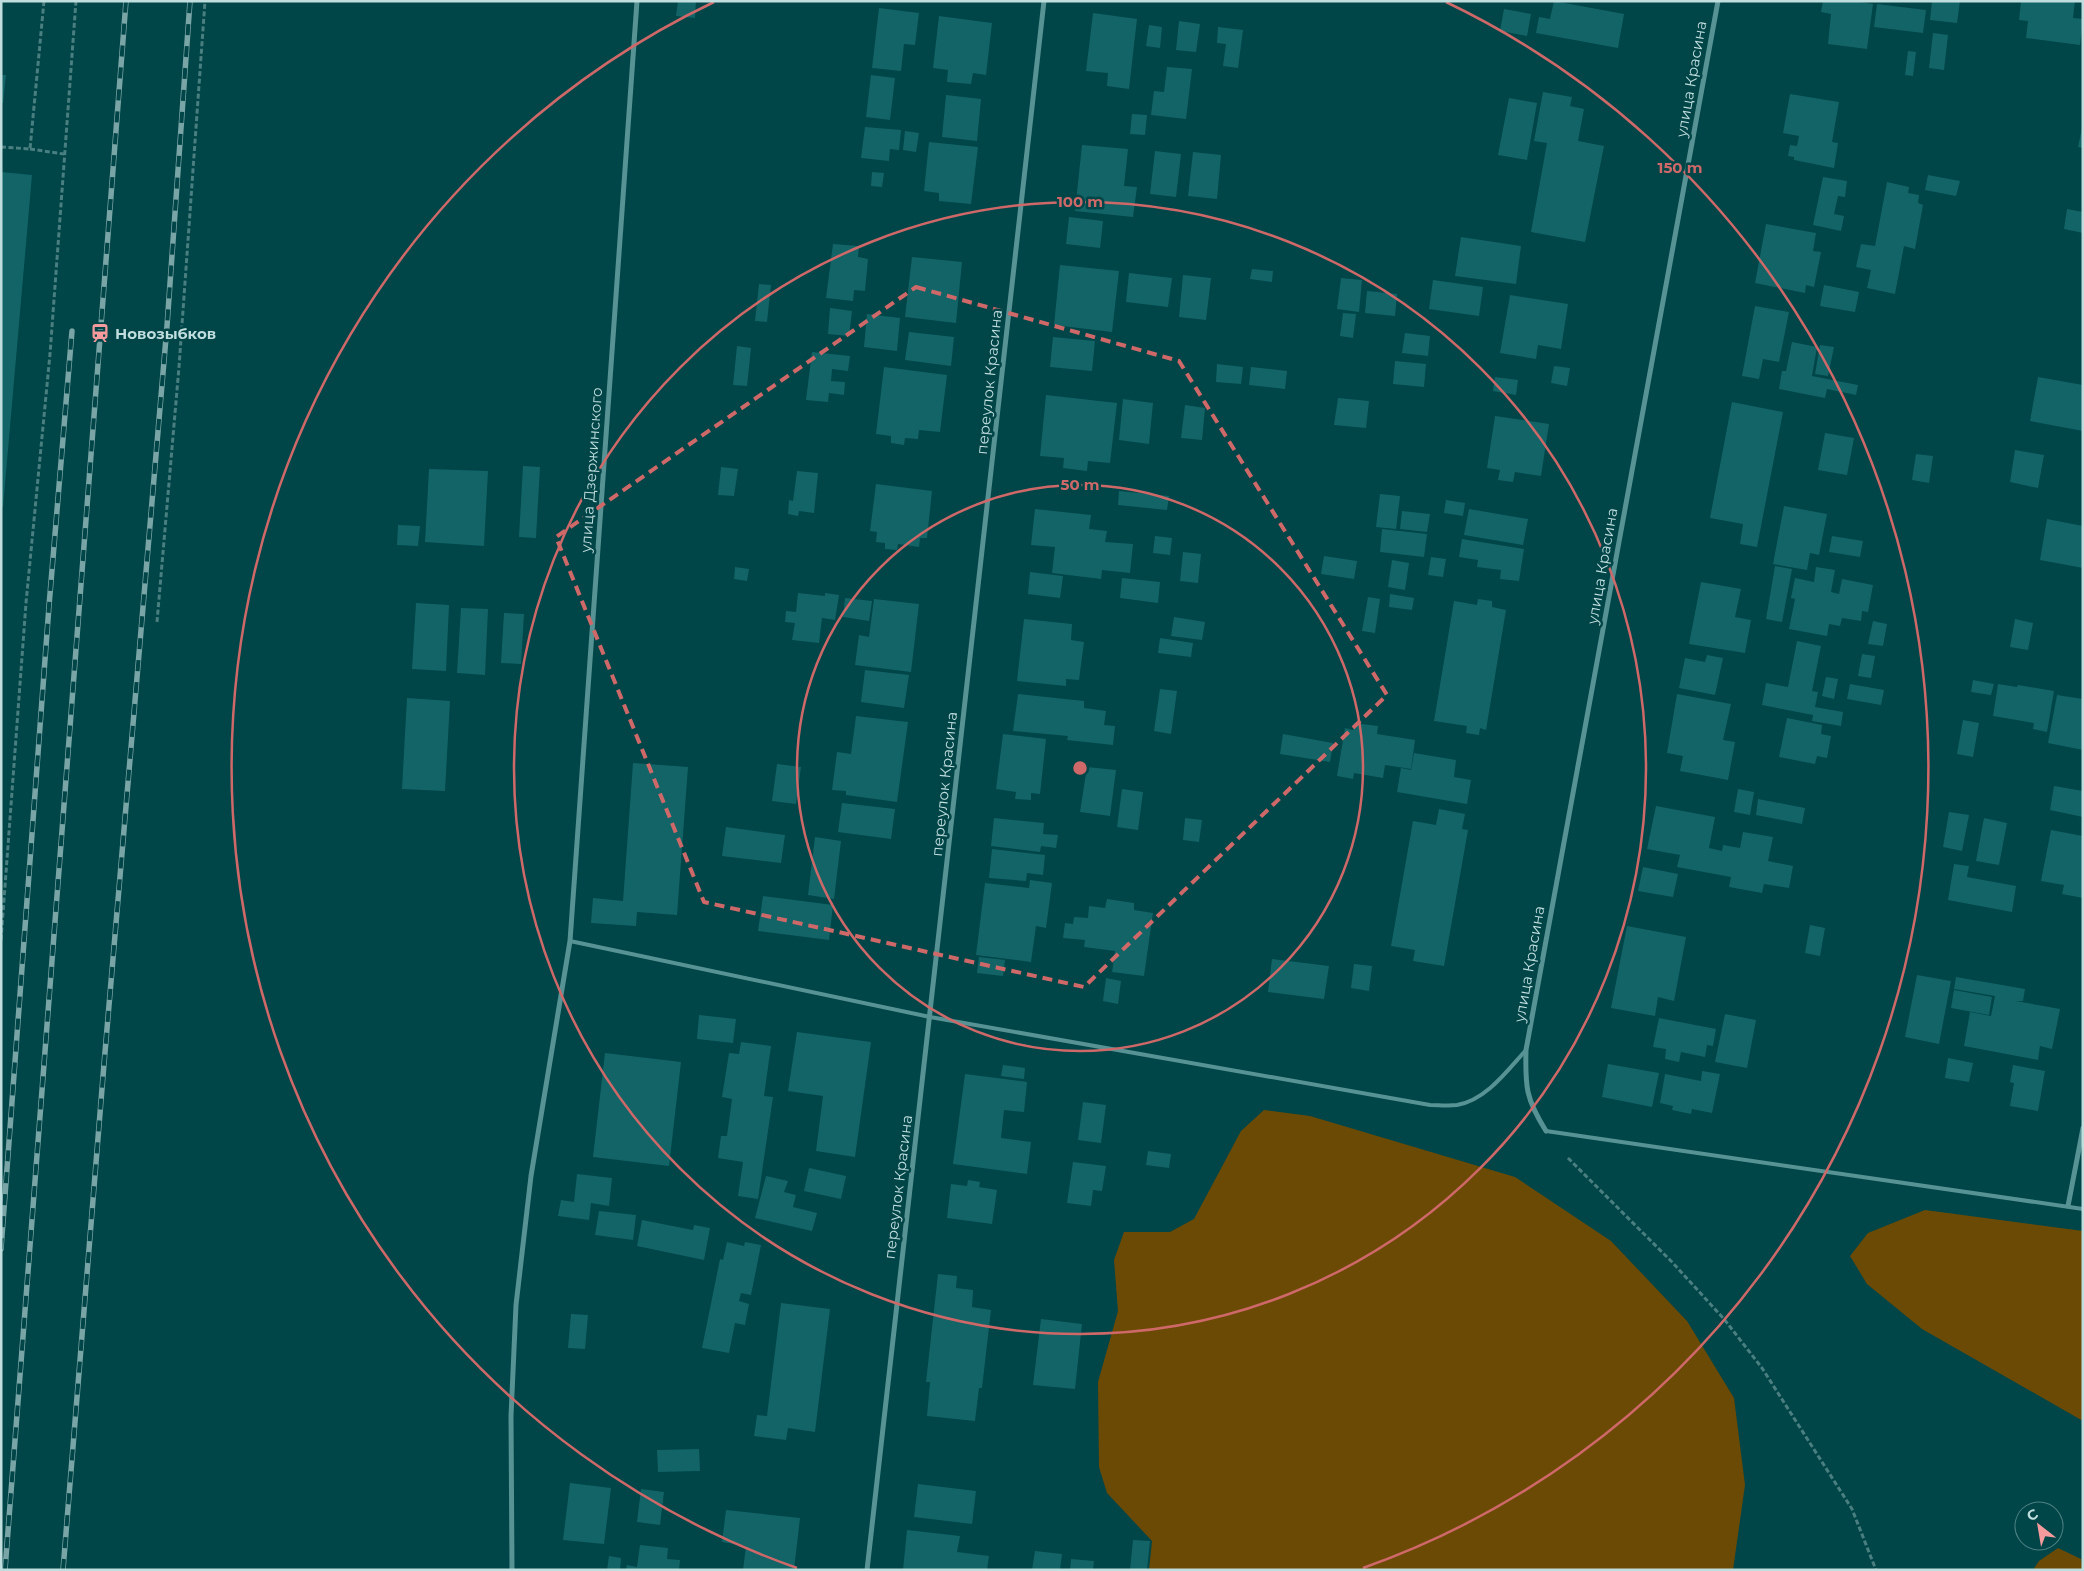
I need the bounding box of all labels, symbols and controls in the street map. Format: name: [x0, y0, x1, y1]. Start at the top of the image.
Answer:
street label: улица Красина: [1671, 19, 1711, 140]
text: 150 m: [1658, 158, 1702, 177]
text: 100 m: [1057, 192, 1103, 211]
street label: переулок Красина: [972, 309, 1006, 455]
station icon: Новозыбков: [89, 322, 111, 344]
place label: Новозыбков: [115, 324, 216, 343]
street label: улица Дзержинского: [576, 387, 606, 554]
text: 50 m: [1060, 475, 1100, 494]
street label: улица Красина: [1582, 506, 1622, 627]
street label: переулок Красина: [927, 711, 961, 857]
centre of rings: [1071, 759, 1089, 777]
street label: улица Красина: [1509, 904, 1549, 1025]
street label: переулок Красина: [880, 1114, 916, 1260]
north arrow: [2014, 1501, 2064, 1551]
text: С: [2023, 1505, 2041, 1525]

